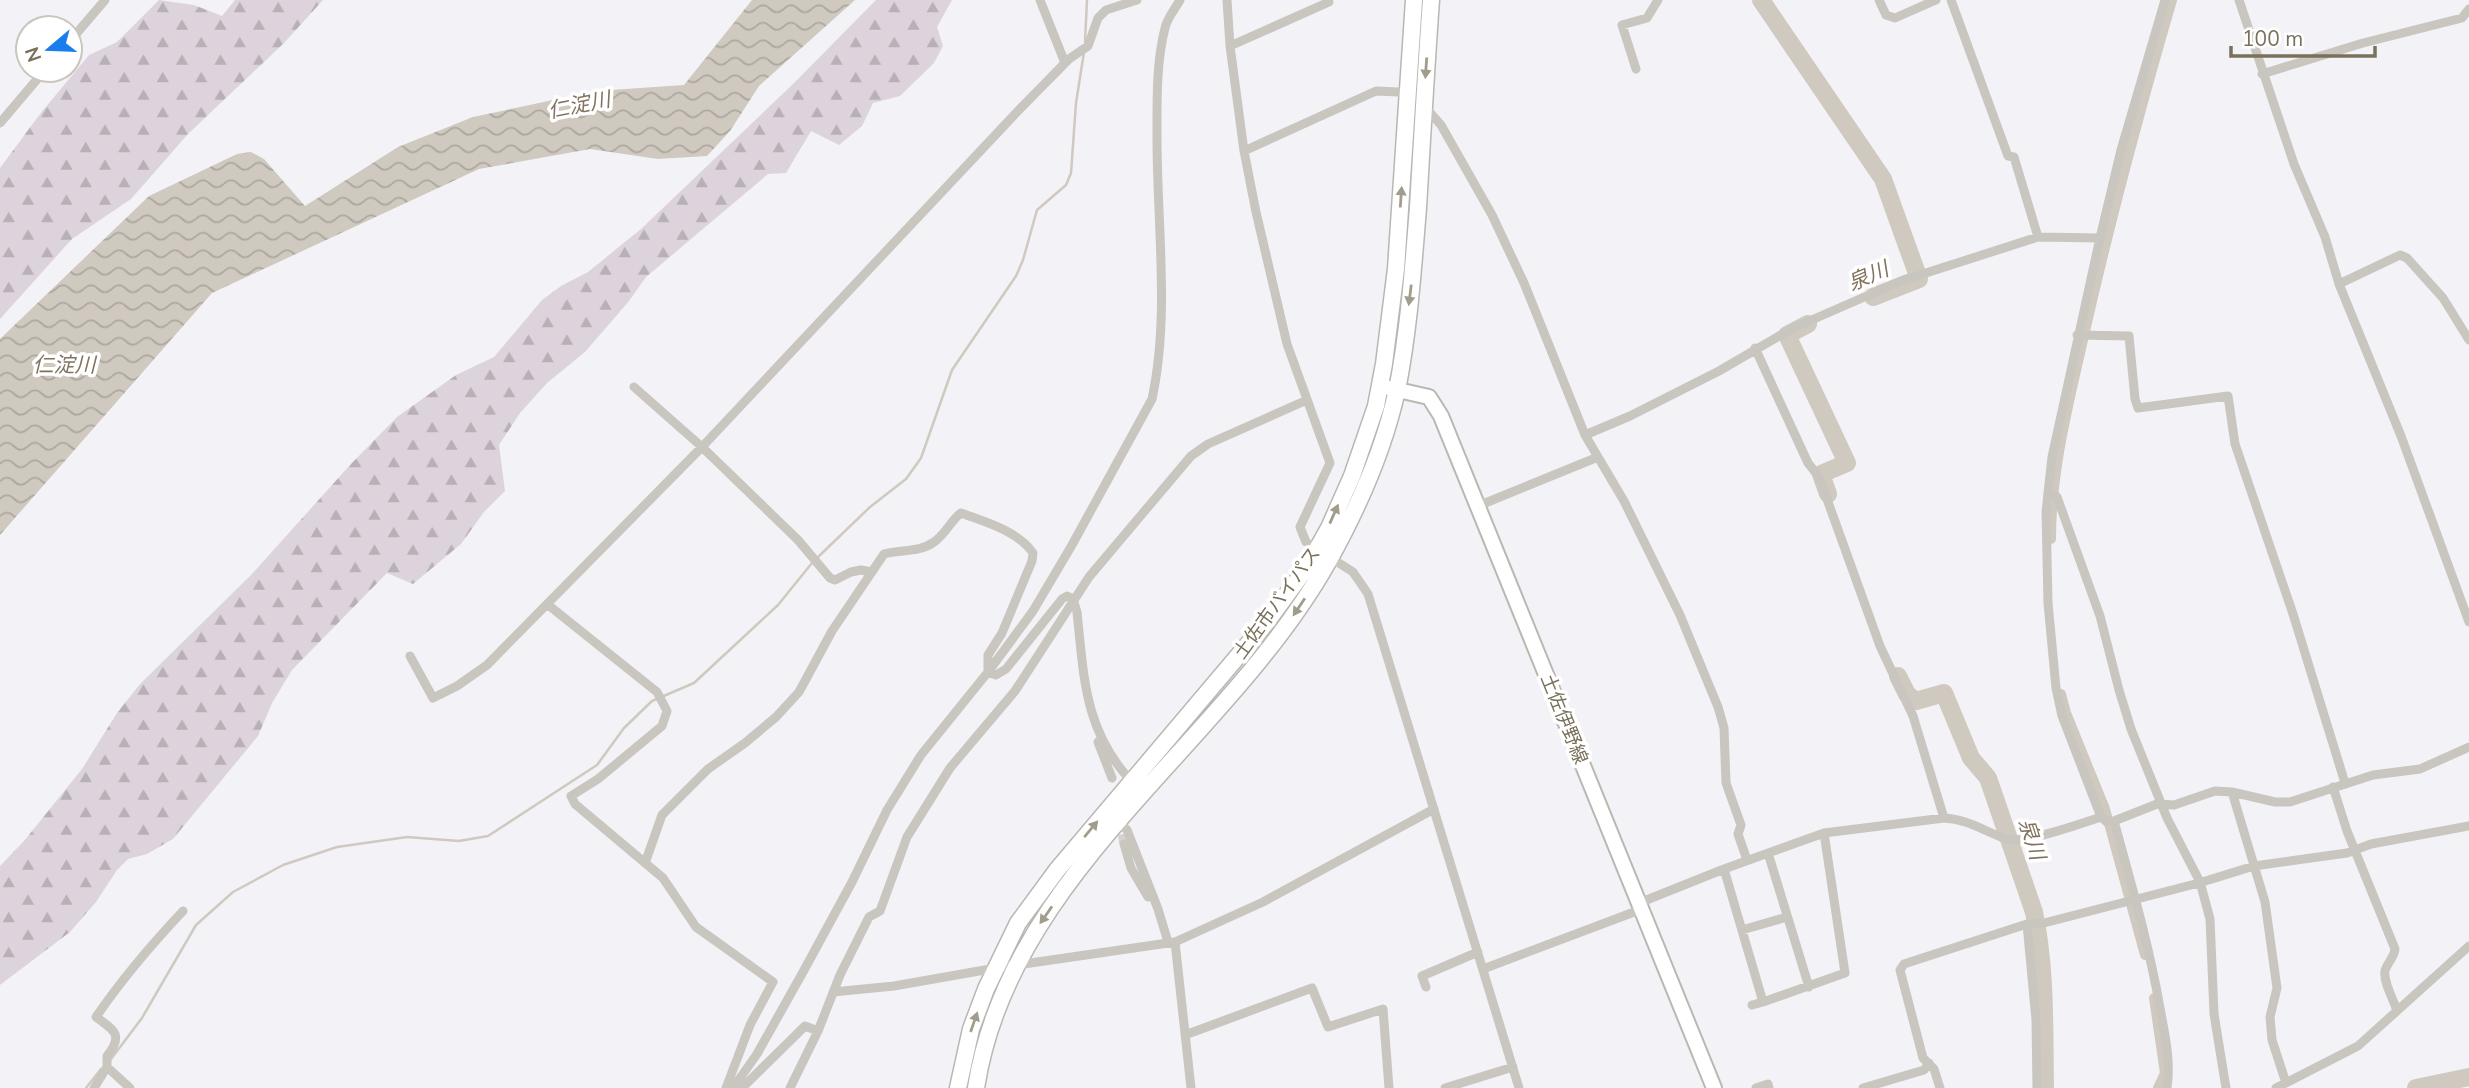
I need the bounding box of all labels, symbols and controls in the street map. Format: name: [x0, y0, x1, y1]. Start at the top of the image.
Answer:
north arrow: [14, 14, 84, 84]
scale bar: [2231, 14, 2374, 58]
text: 100 m: [2242, 25, 2303, 53]
text: N: [19, 43, 48, 65]
one-way arrow: [1420, 57, 1431, 79]
water label: 仁淀川: [545, 85, 615, 125]
one-way arrow: [1395, 185, 1406, 207]
water label: 泉川: [1843, 254, 1895, 297]
one-way arrow: [1405, 284, 1416, 306]
water label: 仁淀川: [33, 351, 97, 379]
one-way arrow: [1329, 504, 1340, 525]
street label: 土佐市バイパス: [1228, 542, 1326, 664]
one-way arrow: [1293, 598, 1306, 617]
street label: 土佐伊野線: [1534, 670, 1594, 768]
water label: 泉川: [2012, 815, 2052, 865]
one-way arrow: [1083, 820, 1099, 838]
one-way arrow: [1039, 906, 1053, 924]
one-way arrow: [969, 1011, 980, 1032]

